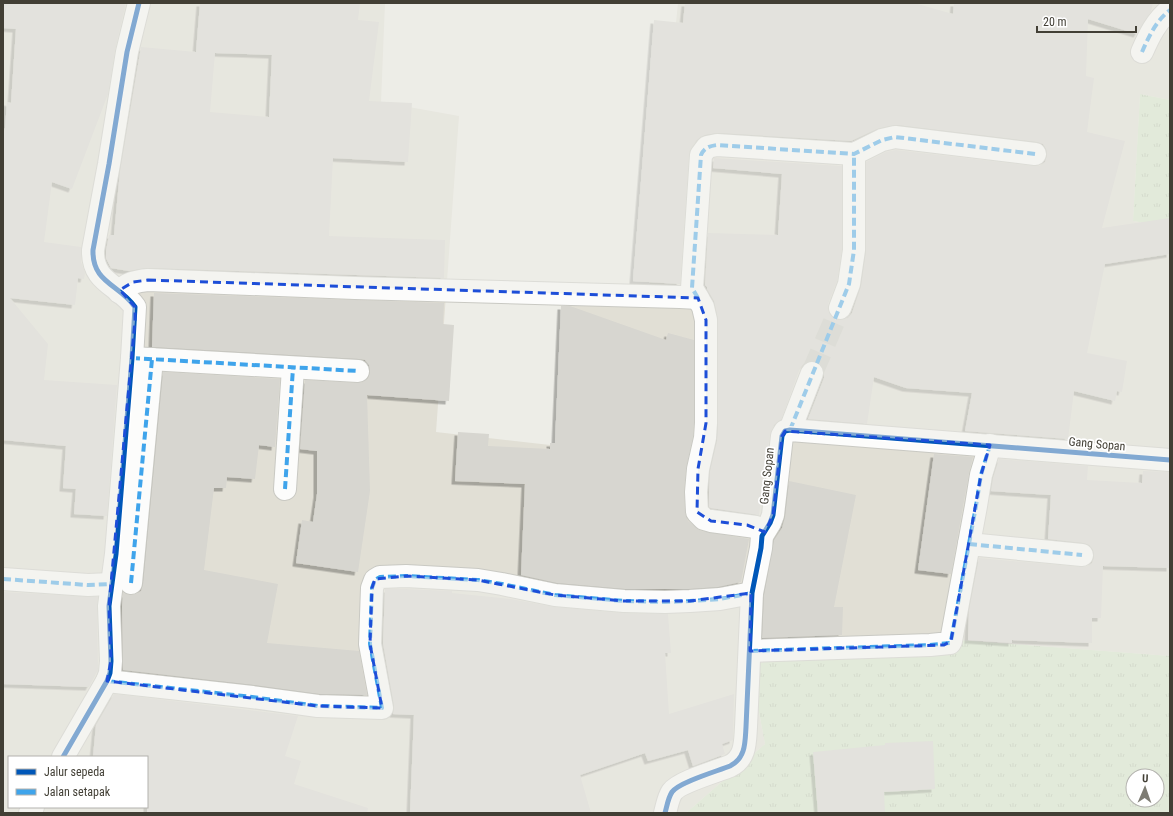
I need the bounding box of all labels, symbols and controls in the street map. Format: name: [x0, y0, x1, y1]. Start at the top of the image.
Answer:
scale bar: [1037, 8, 1136, 34]
text: 20 m: [1043, 15, 1067, 29]
street label: Gang Sopan: [1068, 435, 1126, 453]
street label: Gang Sopan: [757, 447, 777, 505]
legend: [8, 756, 148, 808]
text: Jalur sepeda: [44, 765, 105, 779]
north arrow: [1125, 768, 1165, 808]
text: U: [1142, 772, 1149, 785]
text: Jalan setapak: [44, 785, 111, 799]

